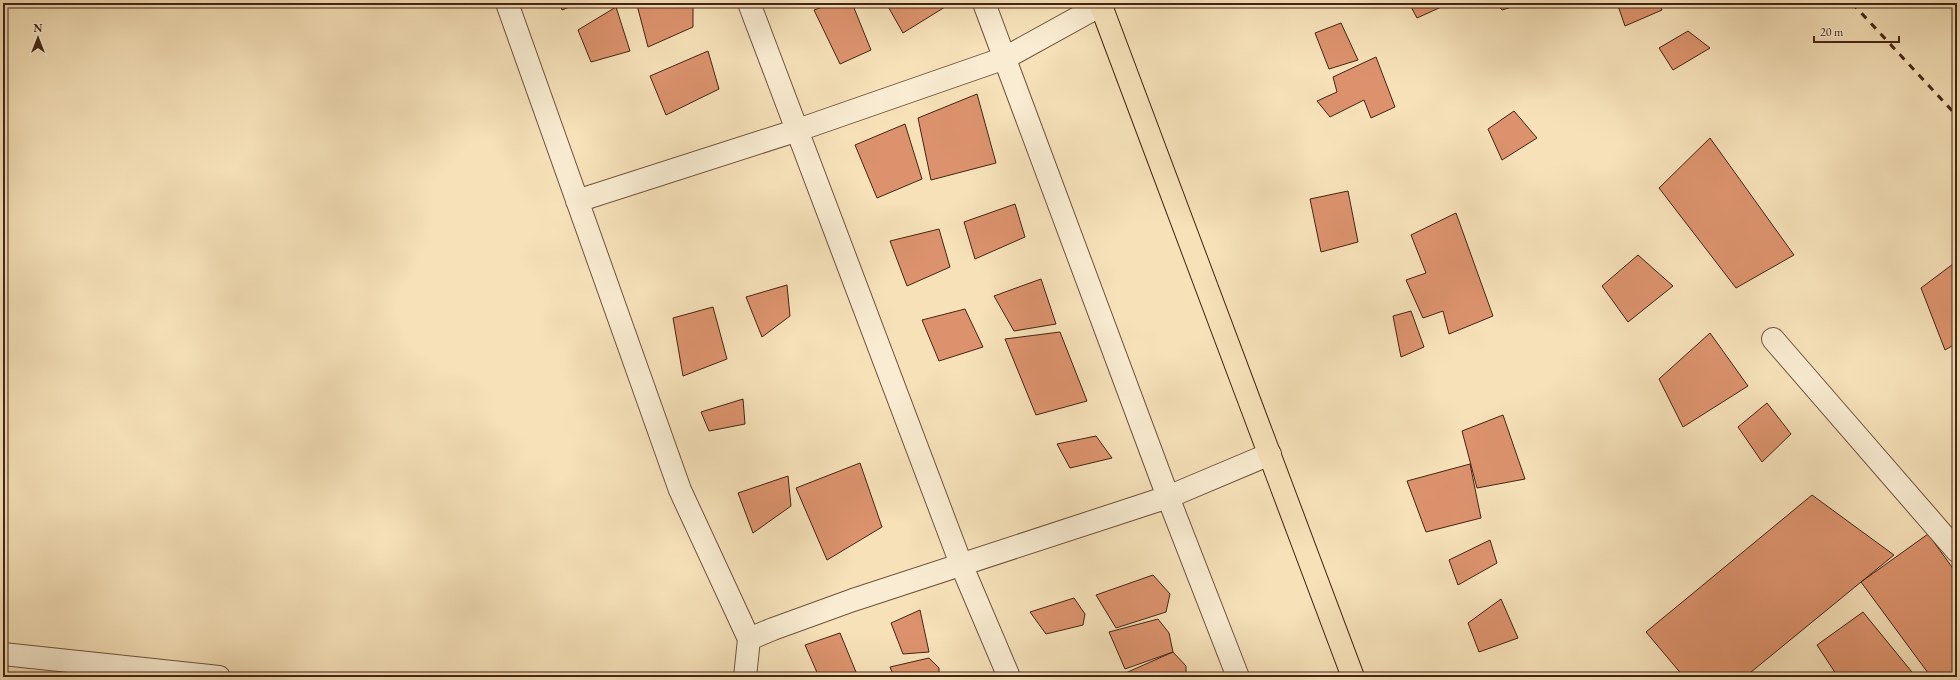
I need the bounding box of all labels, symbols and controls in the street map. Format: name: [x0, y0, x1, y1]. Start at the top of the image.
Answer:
north arrow: [18, 18, 58, 58]
scale bar: [1814, 18, 1899, 44]
text: N: [34, 21, 43, 35]
text: 20 m: [1820, 24, 1844, 40]

